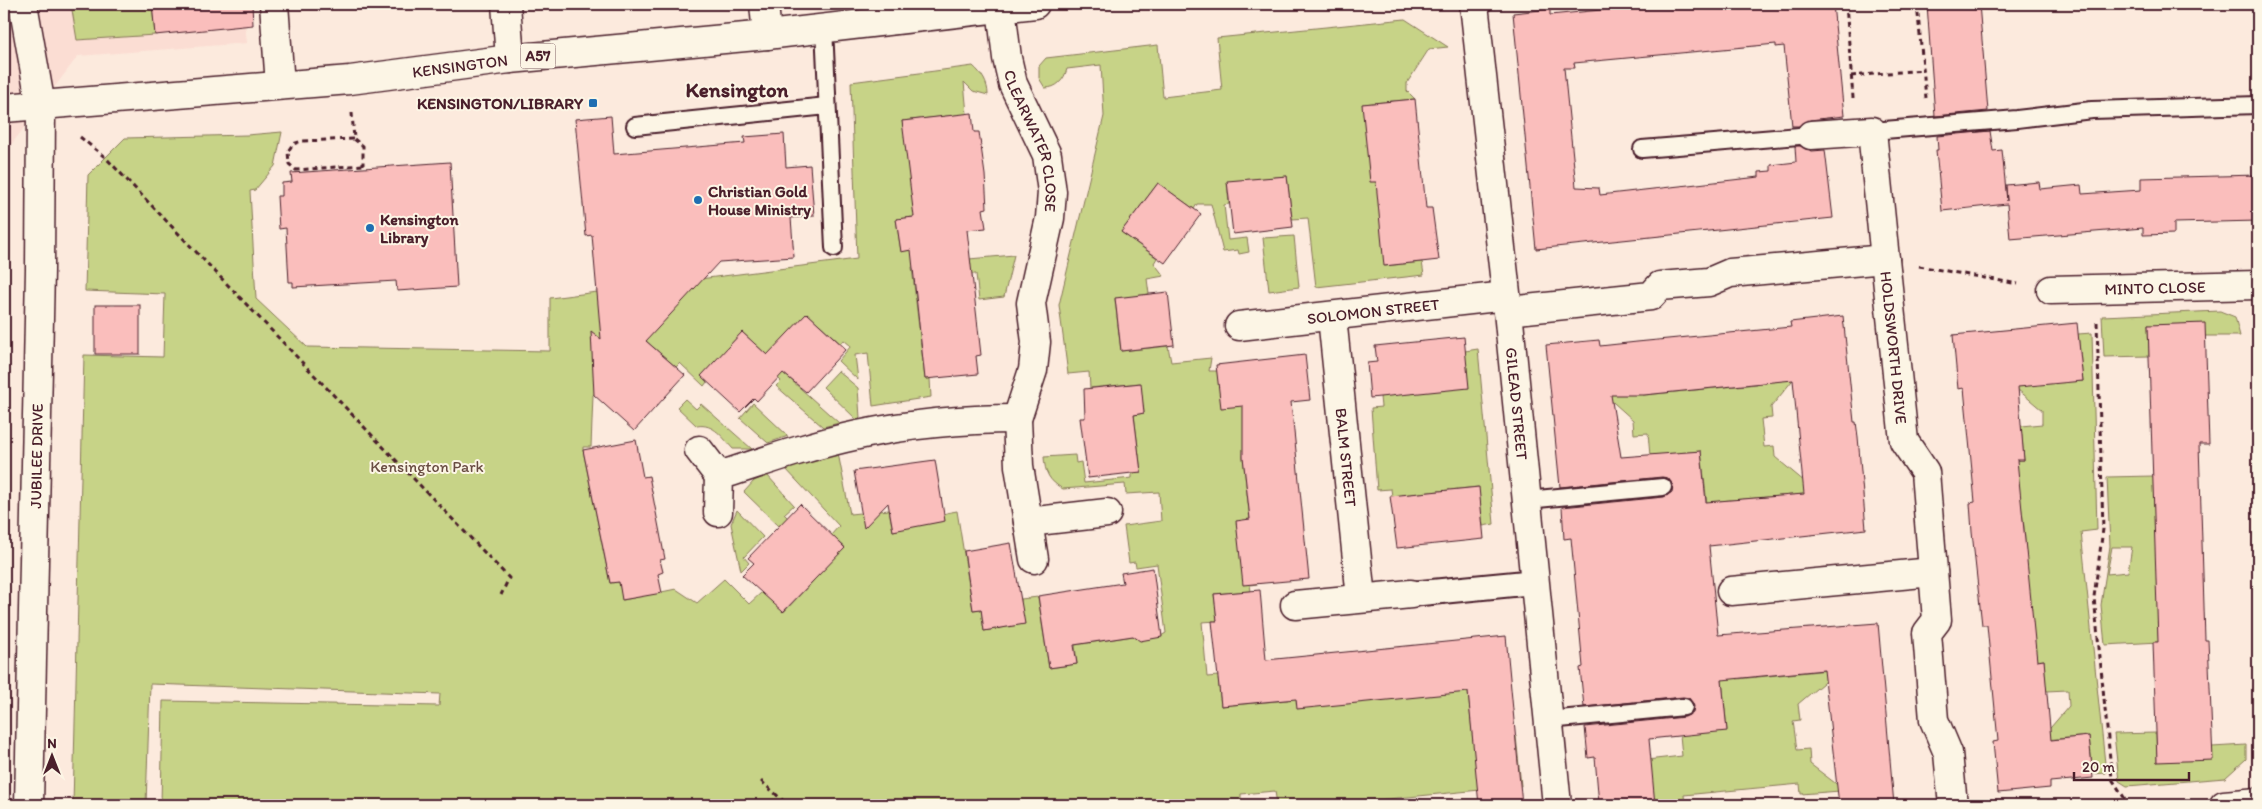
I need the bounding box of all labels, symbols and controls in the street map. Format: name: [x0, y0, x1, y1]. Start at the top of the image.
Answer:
road number: A57: [520, 44, 556, 68]
street label: KENSINGTON: [411, 50, 509, 82]
street label: CLEARWATER CLOSE: [1000, 68, 1061, 213]
district label: Kensington: [685, 77, 789, 103]
place label: KENSINGTON/LIBRARY: [417, 94, 584, 113]
marker: KENSINGTON/LIBRARY: [587, 97, 599, 109]
place label: Christian Gold House Ministry: [708, 182, 811, 220]
marker: Christian Gold House Ministry: [692, 194, 704, 206]
place label: Kensington Library: [380, 210, 459, 248]
marker: Kensington Library: [364, 222, 376, 234]
street label: HOLDSWORTH DRIVE: [1876, 270, 1911, 425]
street label: MINTO CLOSE: [2104, 277, 2206, 299]
street label: SOLOMON STREET: [1306, 295, 1440, 328]
street label: GILEAD STREET: [1502, 346, 1532, 461]
street label: JUBILEE DRIVE: [26, 403, 47, 509]
street label: BALM STREET: [1331, 407, 1361, 508]
park label: Kensington Park: [370, 457, 484, 476]
north arrow: [28, 732, 78, 782]
text: N: [47, 735, 57, 752]
scale bar: [2074, 749, 2190, 781]
text: 20 m: [2082, 758, 2116, 776]

